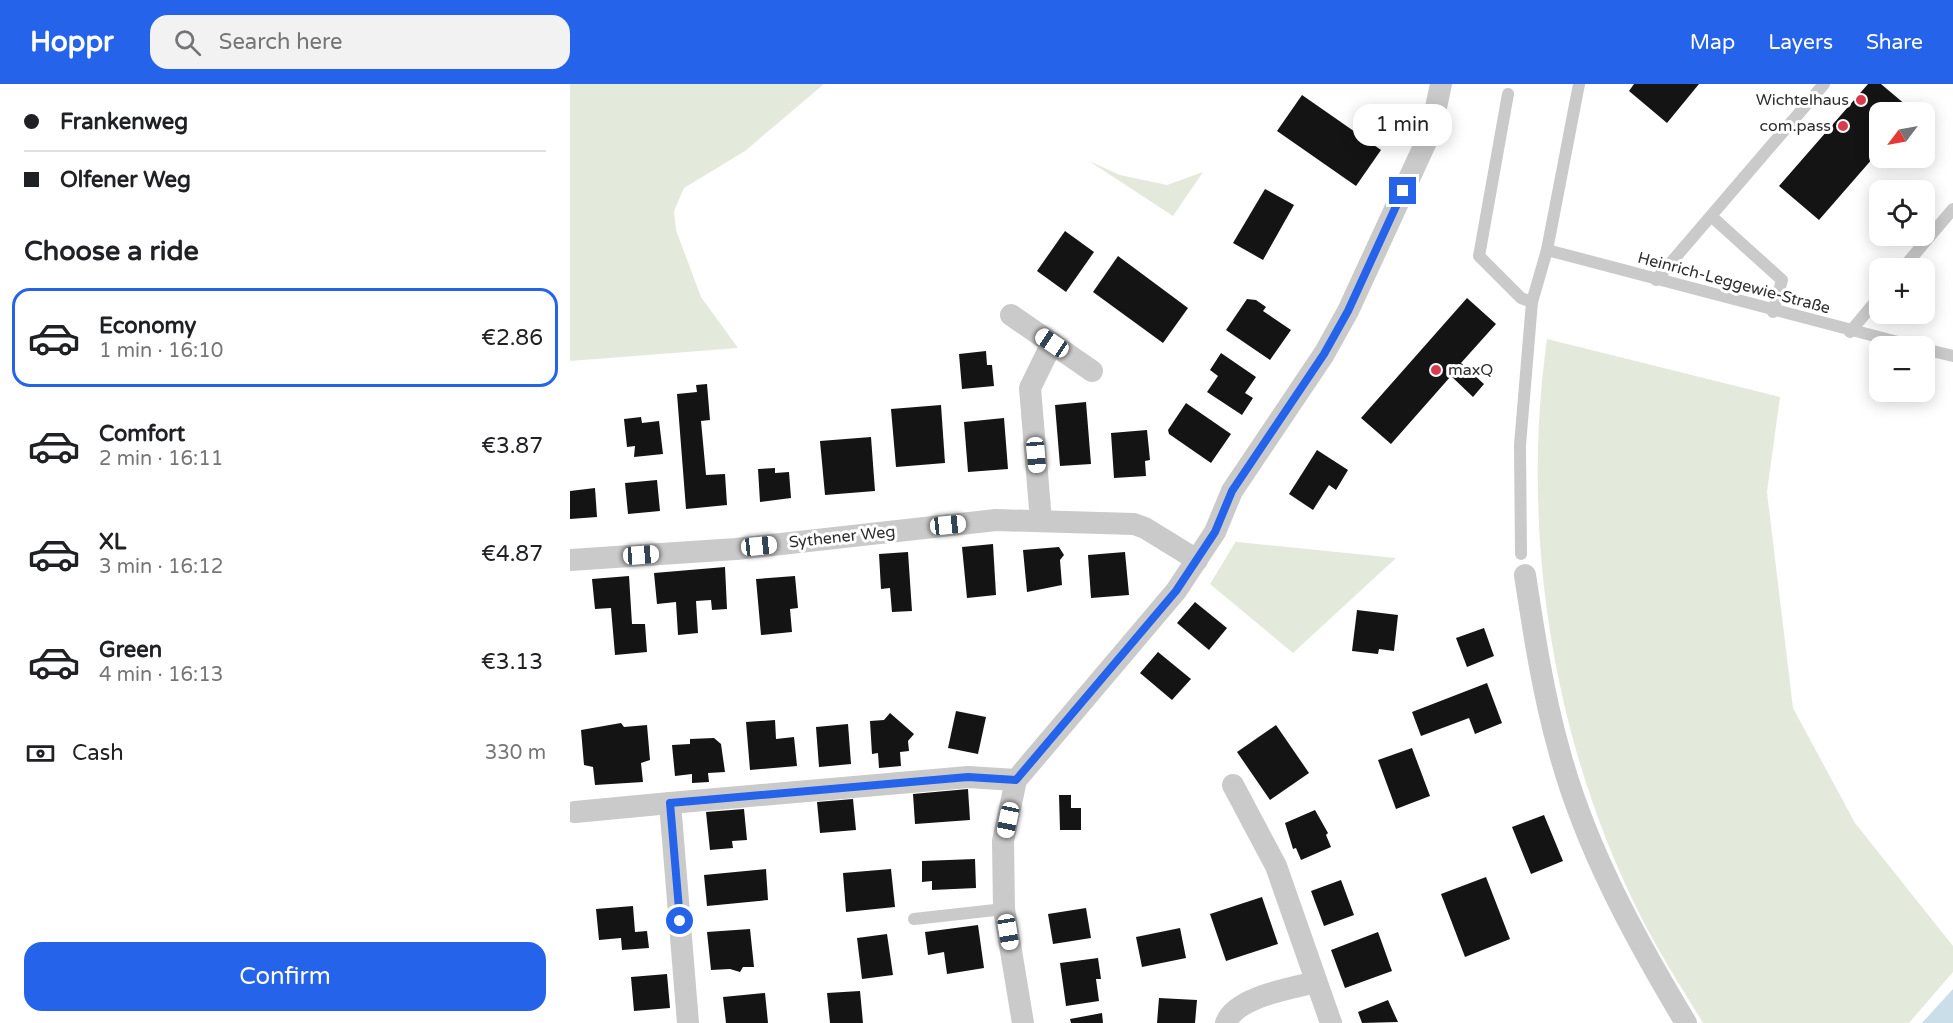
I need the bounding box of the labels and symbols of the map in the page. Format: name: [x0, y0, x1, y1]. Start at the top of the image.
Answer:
place label: Wichtelhaus: [1756, 90, 1849, 110]
marker: Wichtelhaus: [1854, 93, 1868, 107]
north arrow: [1869, 102, 1935, 168]
callout: 1 min: [1354, 104, 1452, 146]
place label: com.pass: [1760, 116, 1831, 136]
marker: com.pass: [1836, 119, 1850, 133]
route end: [1389, 177, 1416, 204]
street label: Heinrich-Leggewie-Straße: [1636, 248, 1832, 318]
car: [1032, 325, 1072, 361]
place label: maxQ: [1448, 360, 1493, 380]
marker: maxQ: [1429, 363, 1443, 377]
car: [1025, 436, 1047, 474]
car: [929, 514, 967, 536]
street label: Sythener Weg: [788, 521, 896, 553]
car: [740, 535, 778, 557]
car: [622, 545, 660, 565]
car: [995, 801, 1021, 839]
route start: [666, 907, 693, 934]
car: [996, 913, 1020, 951]

